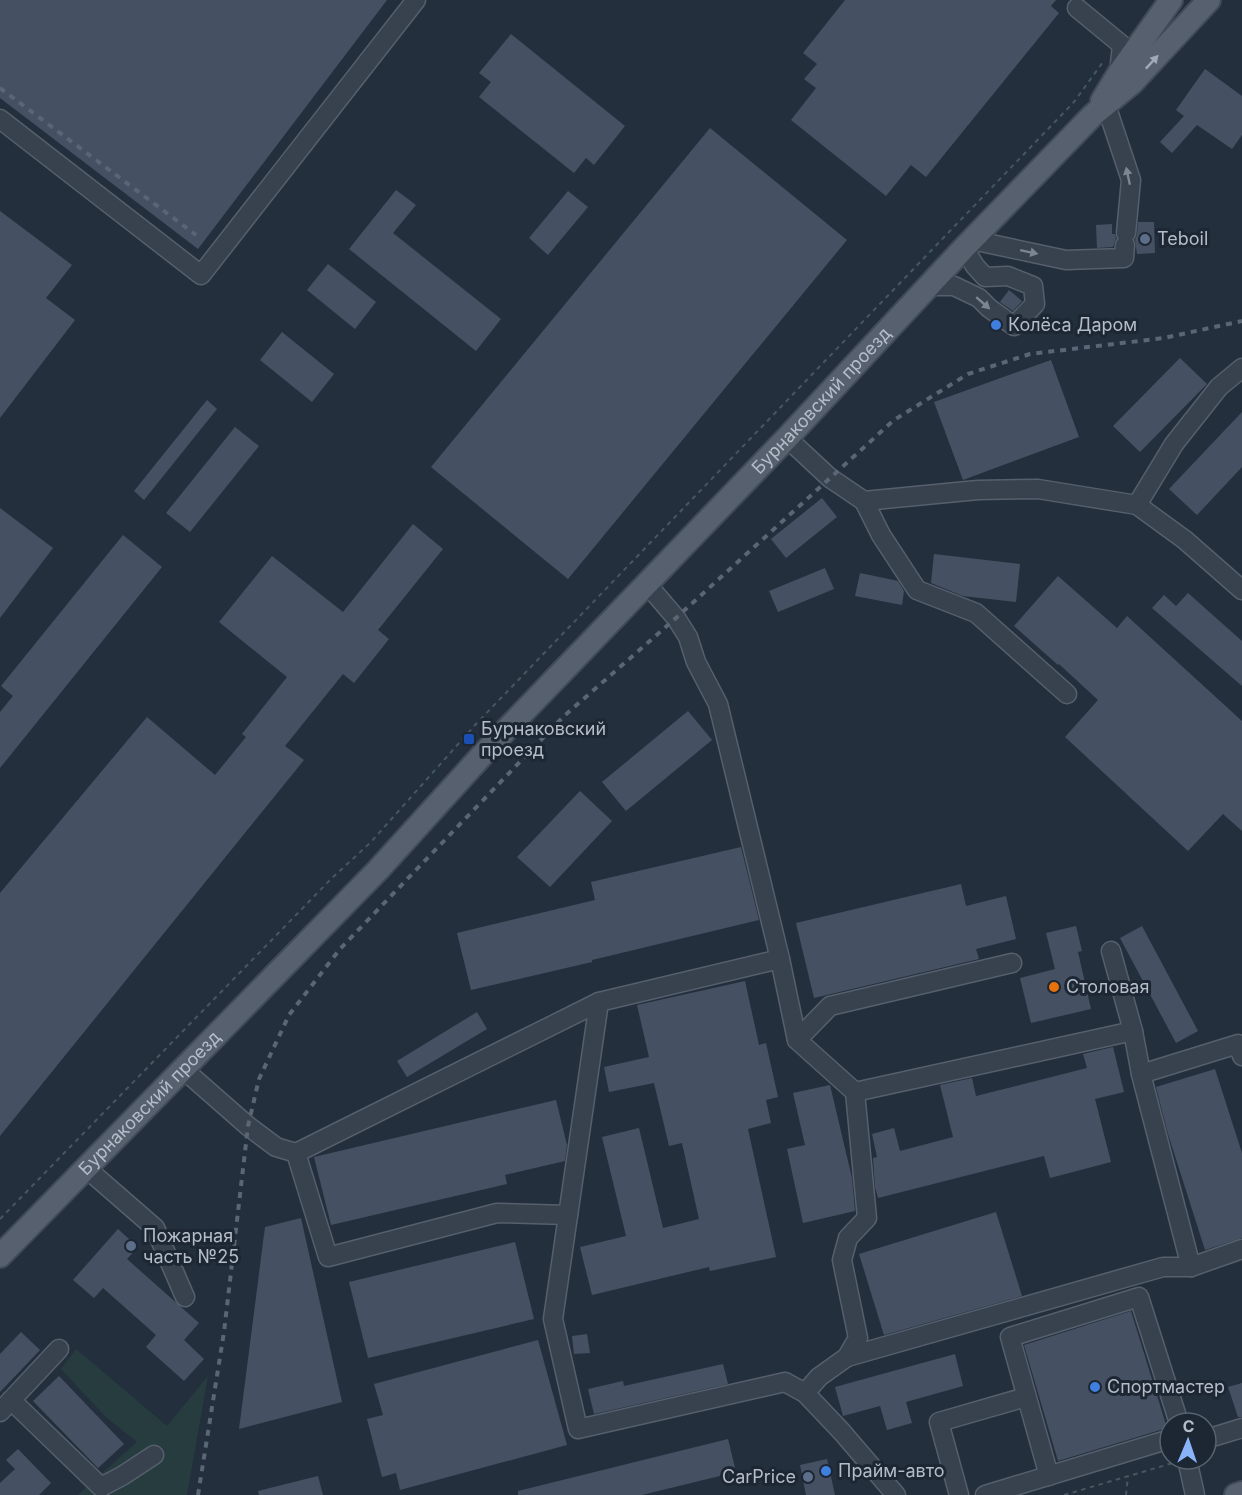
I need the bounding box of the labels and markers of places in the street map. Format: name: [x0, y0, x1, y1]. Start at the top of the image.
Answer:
place label: Teboil: [1157, 228, 1208, 249]
marker: Teboil: [1138, 232, 1152, 246]
place label: Колёса Даром: [1008, 314, 1137, 335]
marker: Колёса Даром: [989, 318, 1003, 332]
place label: Бурнаковский проезд: [481, 718, 606, 760]
marker: Бурнаковский проезд: [462, 732, 476, 746]
place label: Столовая: [1066, 976, 1149, 997]
marker: Столовая: [1047, 980, 1061, 994]
place label: Пожарная часть №25: [143, 1225, 239, 1267]
marker: Пожарная часть №25: [124, 1239, 138, 1253]
place label: Спортмастер: [1107, 1376, 1225, 1397]
marker: Спортмастер: [1088, 1380, 1102, 1394]
place label: Прайм-авто: [838, 1460, 945, 1481]
marker: Прайм-авто: [819, 1464, 833, 1478]
place label: CarPrice: [722, 1466, 796, 1487]
marker: CarPrice: [801, 1470, 815, 1484]

